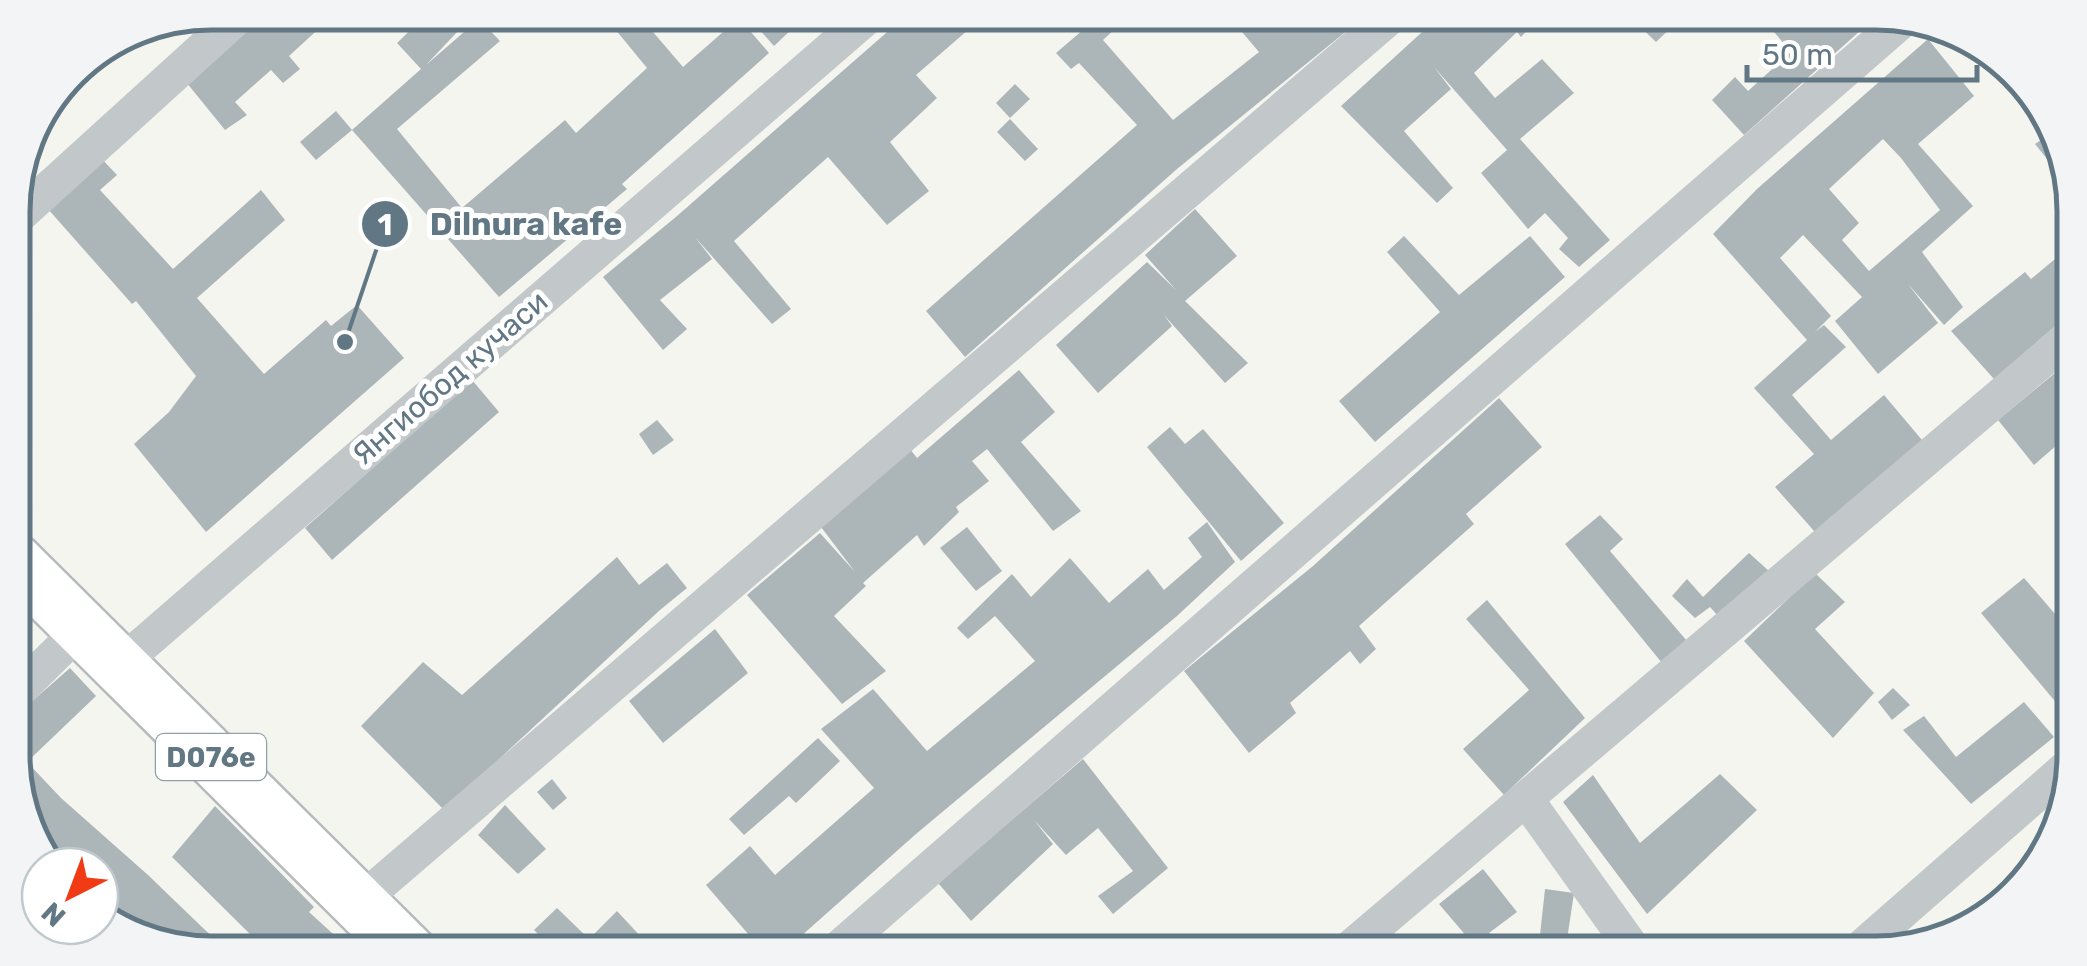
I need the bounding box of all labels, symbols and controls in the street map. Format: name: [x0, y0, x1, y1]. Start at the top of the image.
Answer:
scale bar: [1747, 20, 1977, 82]
text: 50 m: [1762, 37, 1833, 73]
callout: Dilnura kafe: [360, 193, 642, 255]
text: Dilnura kafe: [430, 205, 622, 243]
text: 1: [378, 207, 392, 243]
street label: Янгиобод кучаси: [345, 283, 555, 473]
road number: D076e: [156, 734, 266, 780]
north arrow: [20, 846, 120, 946]
text: N: [35, 895, 72, 933]

